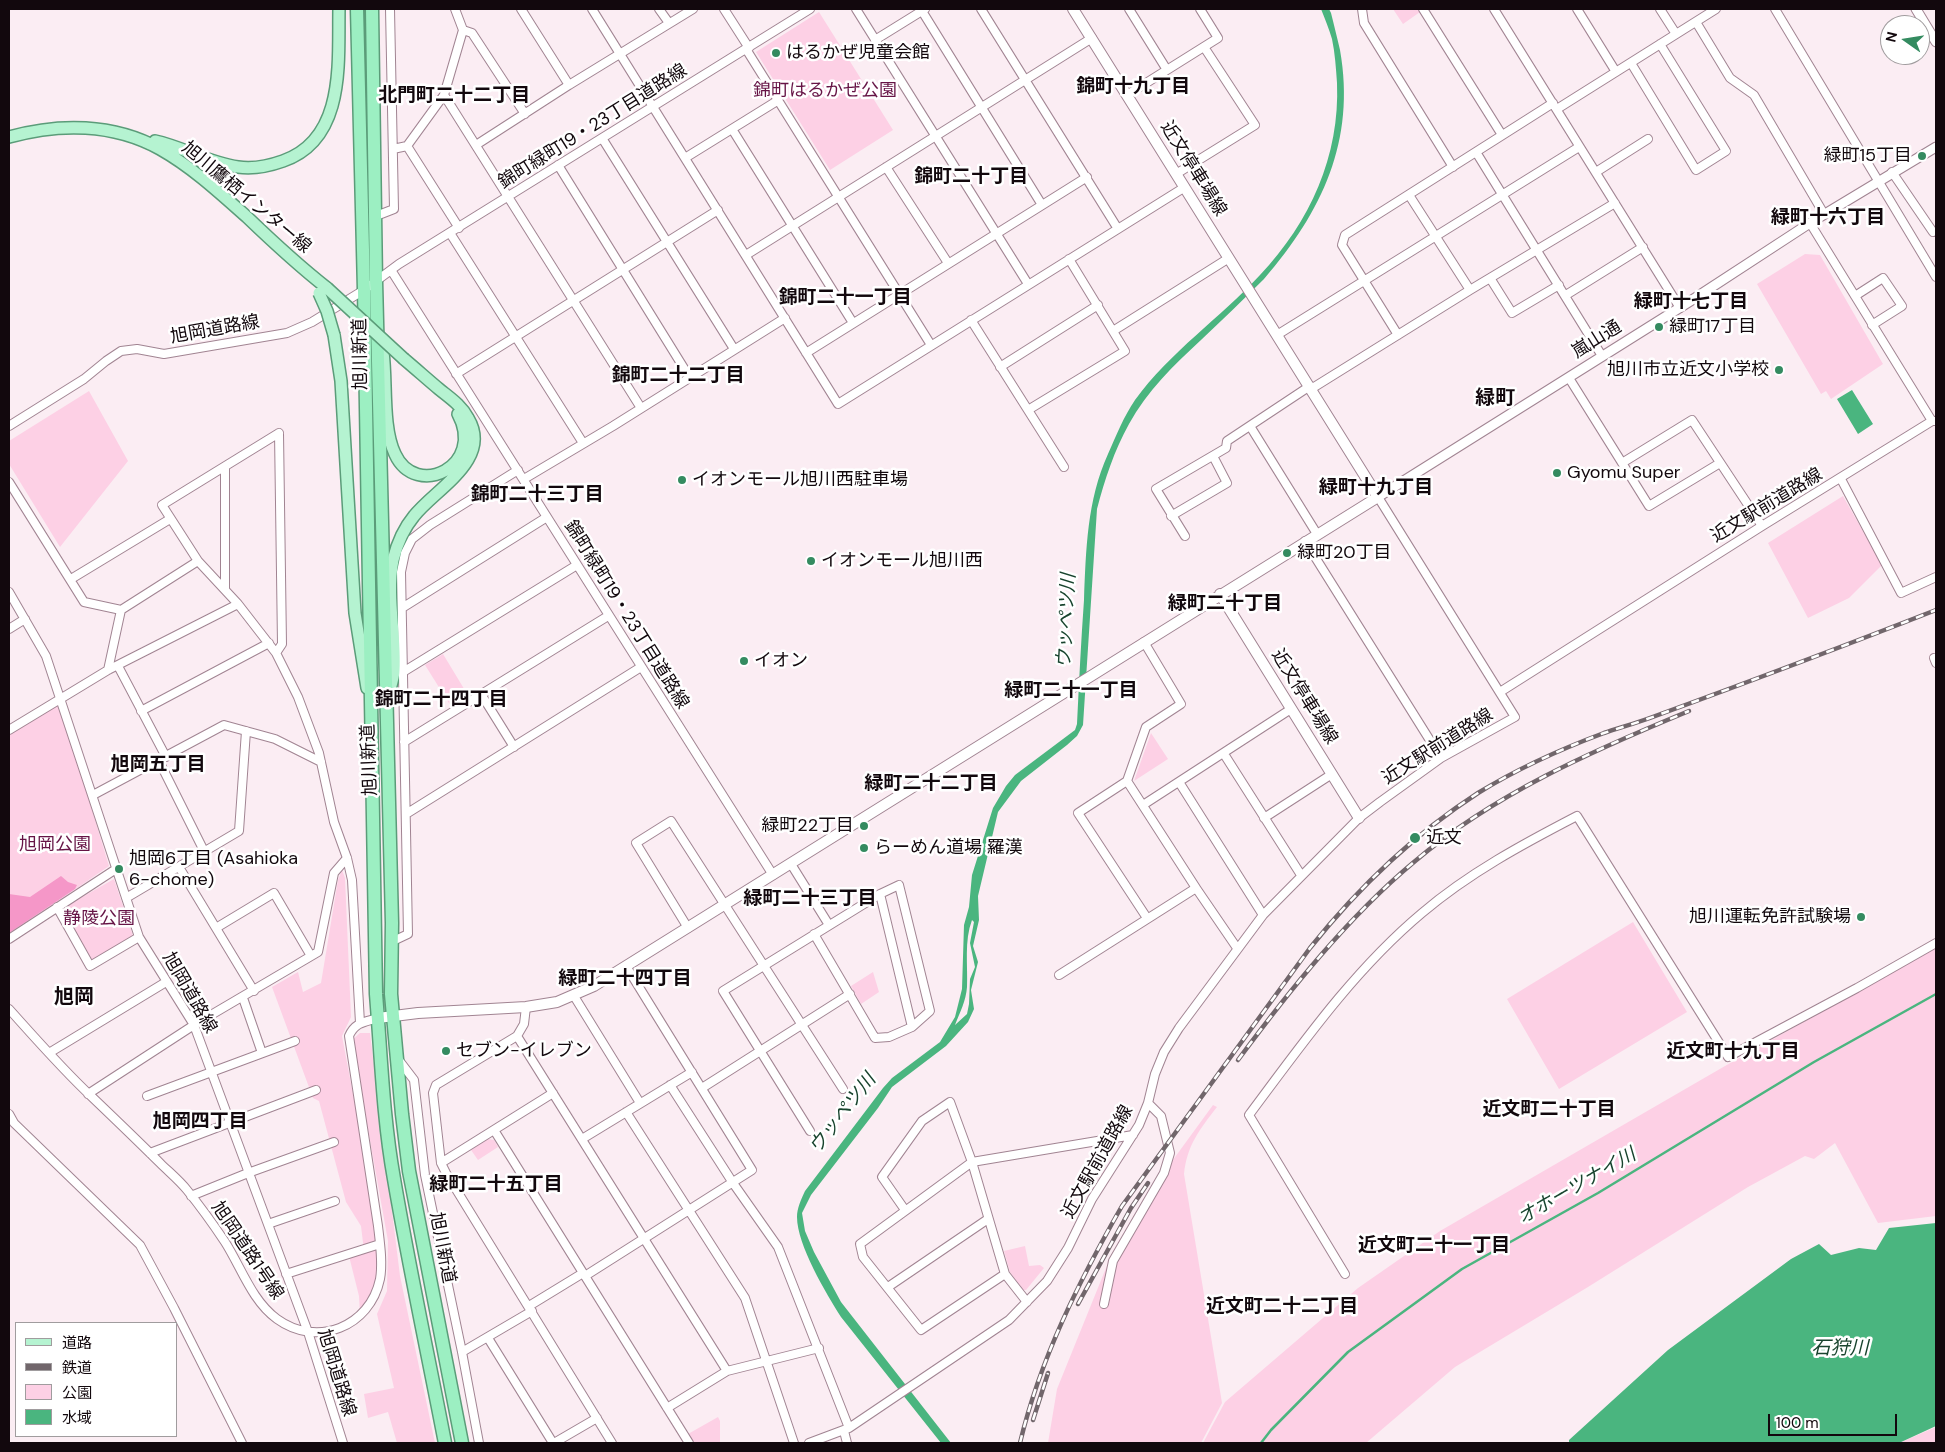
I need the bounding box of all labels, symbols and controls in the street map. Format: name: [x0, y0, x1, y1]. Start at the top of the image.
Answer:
north arrow: [1880, 15, 1930, 65]
text: N: [1881, 30, 1901, 44]
place label: はるかぜ児童会館: [786, 42, 930, 64]
marker: はるかぜ児童会館: [770, 47, 782, 59]
street label: 錦町緑町19・23丁目道路線: [495, 60, 691, 194]
district label: 錦町十九丁目: [1076, 76, 1190, 98]
park label: 錦町はるかぜ公園: [753, 80, 897, 102]
district label: 北門町二十二丁目: [378, 85, 530, 107]
street label: 近文停車場線: [1155, 117, 1231, 221]
street label: 旭川鷹栖インター線: [177, 138, 315, 258]
place label: 緑町15丁目: [1823, 145, 1912, 167]
marker: 緑町15丁目: [1916, 150, 1928, 162]
district label: 錦町二十丁目: [914, 166, 1028, 188]
district label: 緑町十六丁目: [1771, 207, 1885, 229]
district label: 錦町二十一丁目: [779, 287, 911, 309]
district label: 緑町十七丁目: [1634, 291, 1748, 313]
street label: 旭岡道路線: [169, 312, 261, 348]
place label: 緑町17丁目: [1669, 316, 1756, 338]
street label: 嵐山通: [1568, 317, 1626, 363]
street label: 旭川新道: [350, 318, 372, 390]
marker: 緑町17丁目: [1653, 321, 1665, 333]
place label: 旭川市立近文小学校: [1607, 359, 1769, 381]
marker: 旭川市立近文小学校: [1773, 364, 1785, 376]
district label: 錦町二十二丁目: [612, 365, 744, 387]
district label: 緑町: [1475, 387, 1515, 411]
place label: Gyomu Super: [1567, 462, 1681, 484]
street label: 近文駅前道路線: [1707, 464, 1827, 548]
marker: Gyomu Super: [1551, 467, 1563, 479]
place label: イオンモール旭川西駐車場: [692, 469, 908, 491]
marker: イオンモール旭川西駐車場: [676, 474, 688, 486]
district label: 緑町十九丁目: [1319, 477, 1433, 499]
district label: 錦町二十三丁目: [471, 484, 603, 506]
street label: 錦町緑町19・23丁目道路線: [559, 517, 693, 713]
place label: 緑町20丁目: [1297, 542, 1391, 564]
marker: 緑町20丁目: [1281, 547, 1293, 559]
place label: イオンモール旭川西: [821, 550, 983, 572]
marker: イオンモール旭川西: [805, 555, 817, 567]
water label: ウッペツ川: [1053, 573, 1081, 669]
district label: 緑町二十丁目: [1168, 593, 1282, 615]
street label: 近文停車場線: [1266, 645, 1342, 749]
place label: イオン: [754, 650, 808, 672]
marker: イオン: [738, 655, 750, 667]
district label: 緑町二十一丁目: [1005, 680, 1137, 702]
district label: 錦町二十四丁目: [375, 689, 507, 711]
street label: 近文駅前道路線: [1379, 704, 1497, 790]
street label: 旭川新道: [358, 724, 382, 796]
district label: 旭岡五丁目: [111, 754, 205, 776]
district label: 緑町二十二丁目: [865, 773, 997, 795]
place label: 緑町22丁目: [761, 815, 854, 837]
marker: 緑町22丁目: [858, 820, 870, 832]
place label: 近文: [1426, 827, 1462, 849]
marker: 近文: [1408, 831, 1422, 845]
park label: 旭岡公園: [19, 834, 91, 856]
place label: らーめん道場 羅漢: [874, 837, 1023, 859]
marker: らーめん道場 羅漢: [858, 842, 870, 854]
place label: 旭岡6丁目 (Asahioka 6-chome): [129, 848, 298, 891]
marker: 旭岡6丁目 (Asahioka 6-chome): [113, 863, 125, 875]
district label: 緑町二十三丁目: [744, 888, 876, 910]
place label: 旭川運転免許試験場: [1689, 906, 1851, 928]
park label: 静陵公園: [63, 908, 135, 930]
marker: 旭川運転免許試験場: [1855, 911, 1867, 923]
street label: 旭岡道路線: [157, 949, 221, 1037]
district label: 緑町二十四丁目: [559, 968, 691, 990]
district label: 旭岡: [54, 986, 94, 1010]
place label: セブン-イレブン: [456, 1040, 592, 1062]
district label: 近文町十九丁目: [1667, 1041, 1799, 1063]
marker: セブン-イレブン: [440, 1045, 452, 1057]
water label: ウッペツ川: [805, 1070, 881, 1158]
district label: 近文町二十丁目: [1483, 1099, 1615, 1121]
street label: 近文駅前道路線: [1058, 1102, 1138, 1222]
district label: 旭岡四丁目: [153, 1111, 247, 1133]
water label: オホーツナイ川: [1514, 1144, 1640, 1230]
district label: 緑町二十五丁目: [430, 1174, 562, 1196]
street label: 旭岡道路1号線: [206, 1198, 288, 1304]
street label: 旭川新道: [425, 1211, 459, 1285]
district label: 近文町二十一丁目: [1358, 1235, 1510, 1257]
district label: 近文町二十二丁目: [1206, 1296, 1358, 1318]
legend: [15, 1322, 178, 1437]
street label: 旭岡道路線: [313, 1327, 359, 1419]
text: 道路: [62, 1333, 92, 1353]
water label: 石狩川: [1812, 1338, 1868, 1360]
text: 鉄道: [62, 1358, 92, 1378]
text: 公園: [62, 1383, 92, 1403]
scale bar: [1770, 1404, 1899, 1436]
text: 水域: [62, 1408, 92, 1428]
text: 100 m: [1776, 1413, 1819, 1433]

